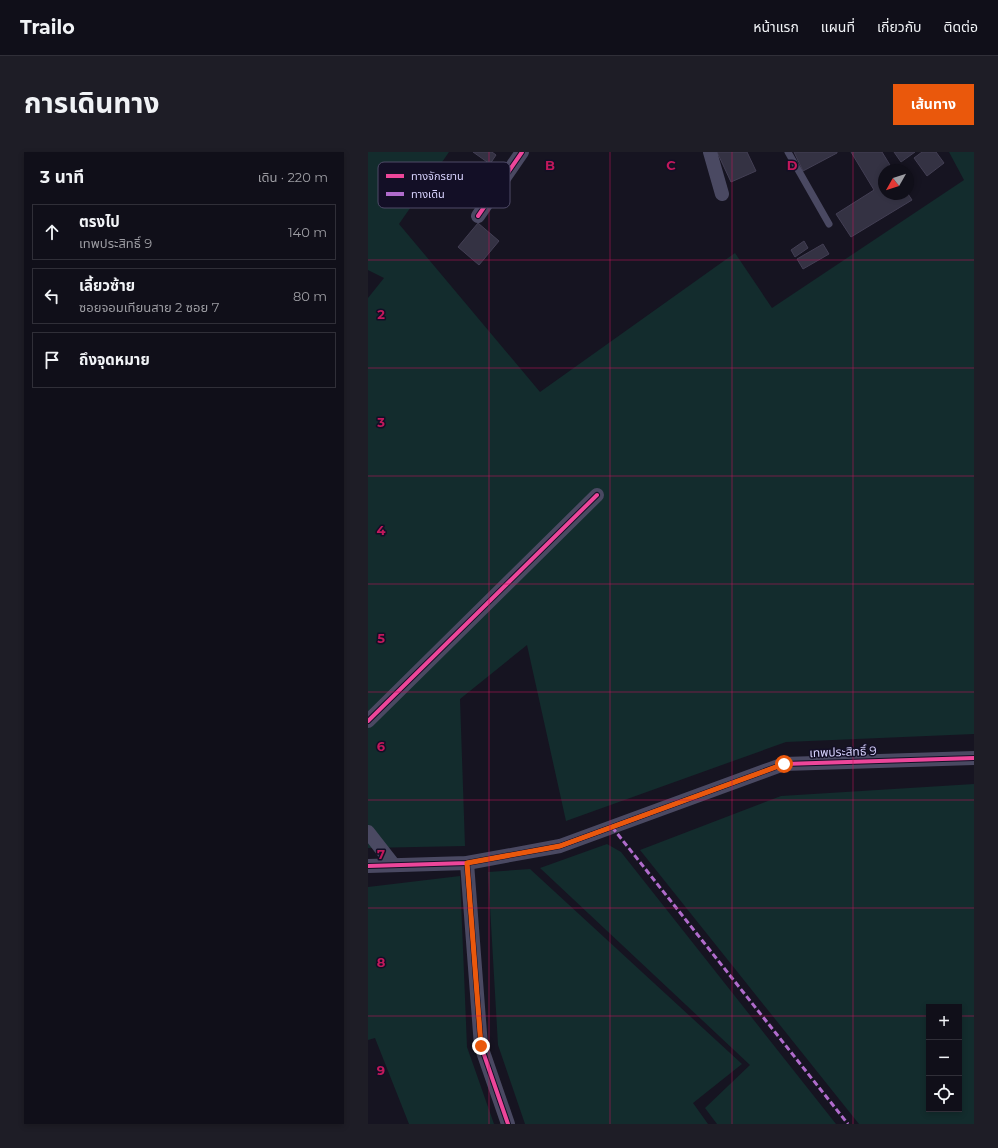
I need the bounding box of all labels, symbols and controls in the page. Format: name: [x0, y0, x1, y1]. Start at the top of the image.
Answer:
text: Trailo: [20, 16, 75, 39]
text: หน้าแรก: [753, 18, 799, 36]
text: แผนที่: [821, 18, 855, 36]
text: เกี่ยวกับ: [877, 18, 922, 36]
text: ติดต่อ: [944, 18, 978, 36]
button: เส้นทาง: [893, 84, 974, 125]
text: การเดินทาง: [24, 86, 159, 120]
text: B: [545, 157, 555, 173]
text: C: [666, 157, 676, 173]
text: D: [787, 157, 798, 173]
legend: [378, 162, 510, 208]
north arrow: [878, 164, 914, 200]
text: 3 นาที: [40, 167, 84, 187]
text: เดิน · 220 m: [258, 169, 328, 185]
text: ทางจักรยาน: [411, 169, 464, 183]
text: ทางเดิน: [411, 187, 445, 201]
text: ตรงไป: [79, 212, 120, 231]
icon: ahead: [41, 221, 63, 243]
text: 140 m: [288, 224, 327, 240]
text: เทพประสิทธิ์ 9: [79, 235, 152, 251]
text: เลี้ยวซ้าย: [79, 276, 135, 295]
icon: left: [41, 285, 63, 307]
text: 80 m: [293, 288, 327, 304]
text: ซอยจอมเทียนสาย 2 ซอย 7: [79, 299, 219, 315]
text: 2: [377, 306, 385, 322]
icon: arrive: [41, 349, 63, 371]
text: ถึงจุดหมาย: [79, 350, 150, 369]
text: 3: [376, 414, 385, 430]
text: 4: [377, 522, 386, 538]
text: 5: [377, 630, 385, 646]
text: 6: [377, 738, 386, 754]
street label: เทพประสิทธิ์ 9: [809, 743, 877, 760]
route start: [775, 755, 793, 773]
text: 7: [377, 846, 385, 862]
text: 8: [377, 954, 386, 970]
map controls: [926, 1004, 962, 1112]
button: +: [926, 1004, 962, 1040]
route end: [472, 1037, 490, 1055]
button: −: [926, 1040, 962, 1076]
text: 9: [377, 1062, 385, 1078]
button: locate: [926, 1076, 962, 1112]

